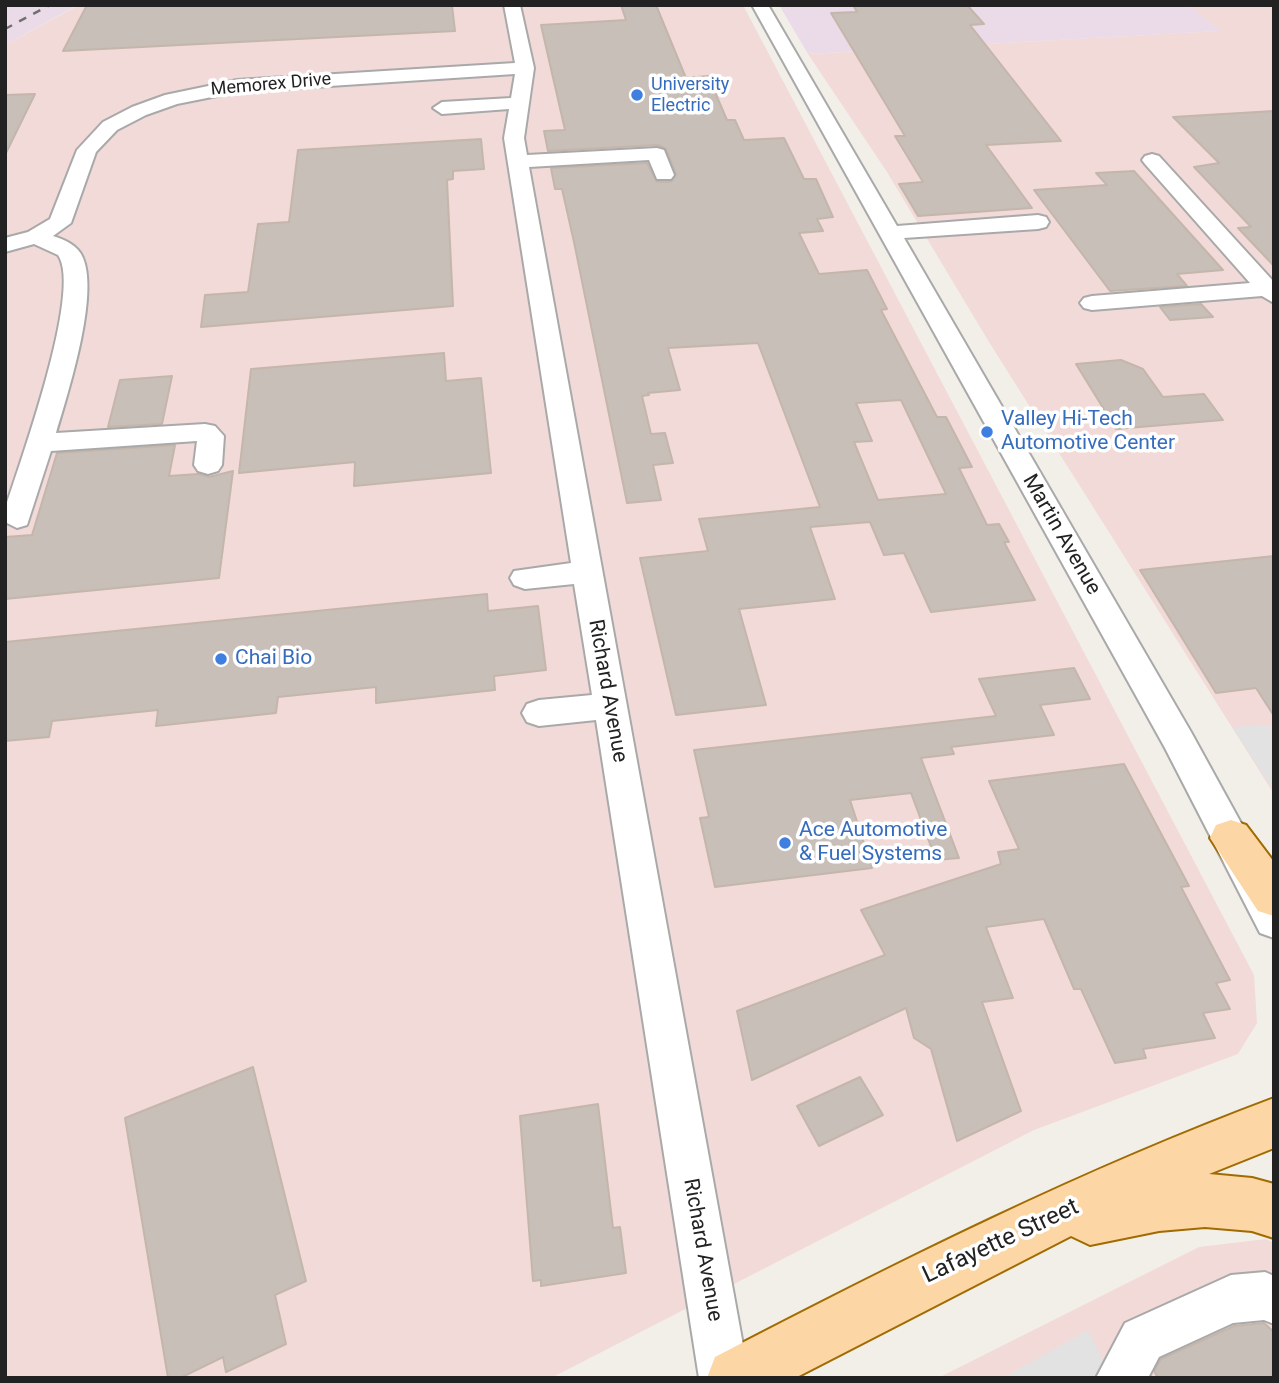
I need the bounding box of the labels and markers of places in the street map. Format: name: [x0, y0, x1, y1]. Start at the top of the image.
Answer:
place label: University Electric: [651, 74, 729, 116]
marker: University Electric: [629, 87, 645, 103]
place label: Valley Hi-Tech Automotive Center: [1001, 407, 1175, 457]
marker: Valley Hi-Tech Automotive Center: [979, 424, 995, 440]
place label: Chai Bio: [235, 646, 312, 672]
marker: Chai Bio: [213, 651, 229, 667]
place label: Ace Automotive & Fuel Systems: [799, 818, 947, 868]
marker: Ace Automotive & Fuel Systems: [777, 835, 793, 851]

